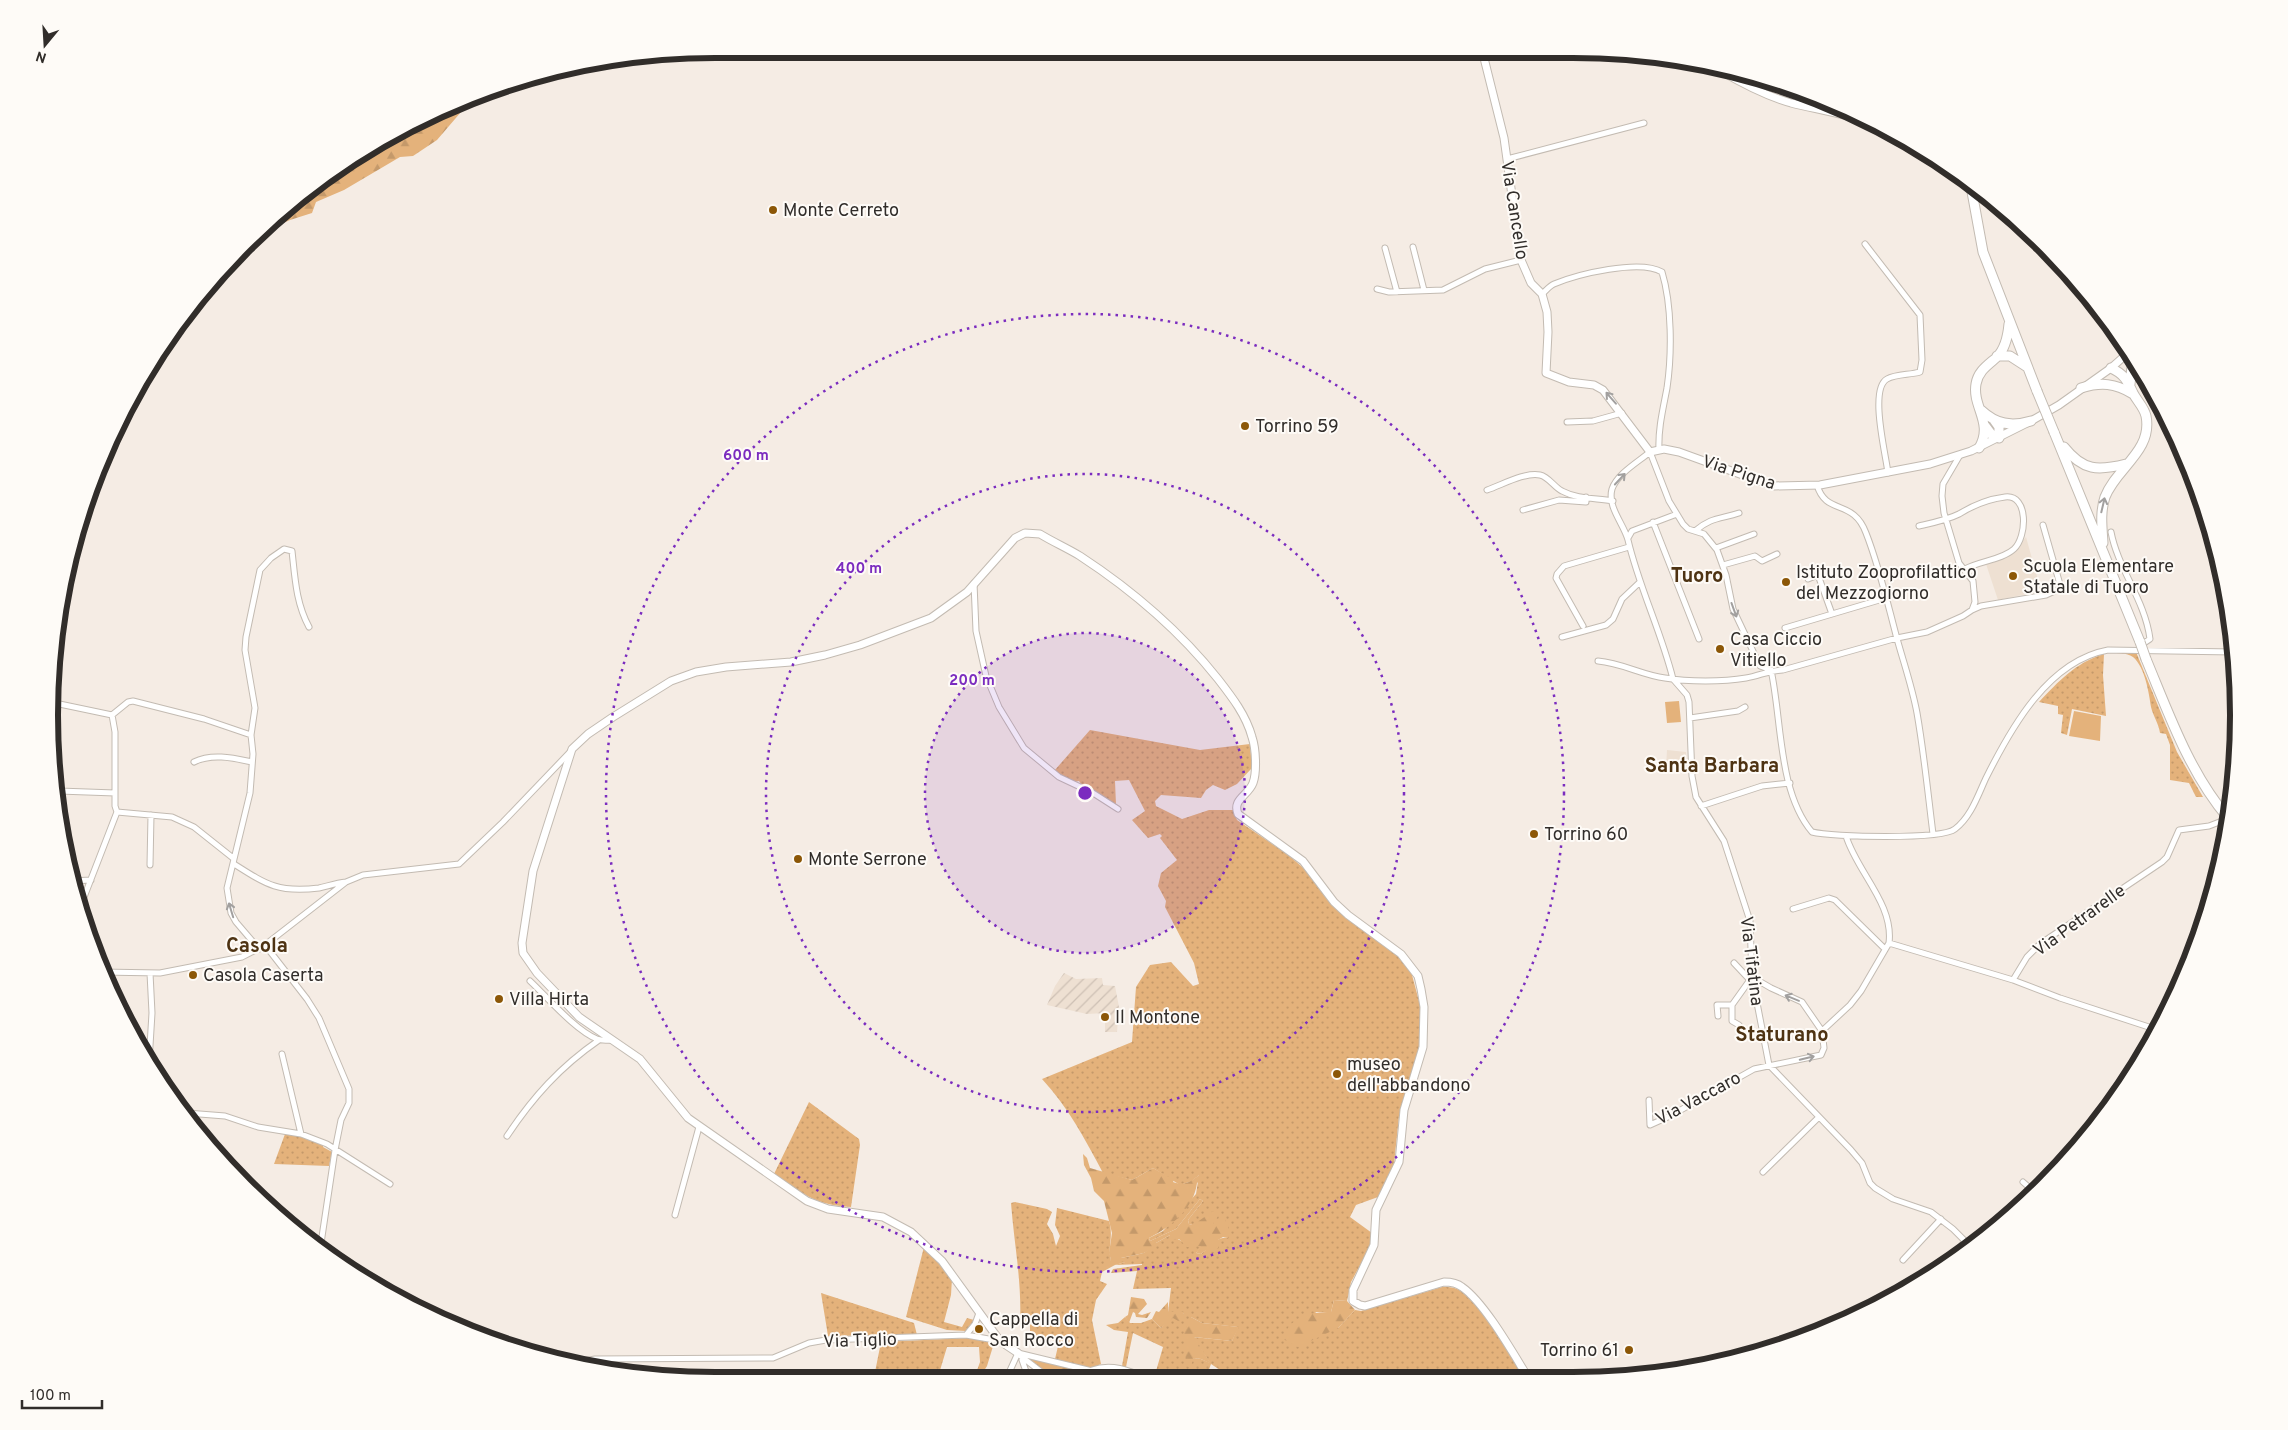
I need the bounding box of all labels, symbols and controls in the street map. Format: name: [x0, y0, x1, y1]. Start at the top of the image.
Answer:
north arrow: [20, 20, 70, 70]
text: N: [34, 46, 49, 66]
street label: Via Cancello: [1494, 159, 1533, 261]
place label: Monte Cerreto: [783, 200, 899, 223]
marker: Monte Cerreto: [767, 204, 779, 216]
one-way arrow: [1605, 392, 1616, 405]
place label: Torrino 59: [1255, 416, 1339, 439]
marker: Torrino 59: [1239, 420, 1251, 432]
text: 600 m: [723, 447, 769, 466]
street label: Via Pigna: [1699, 451, 1778, 496]
one-way arrow: [1614, 472, 1626, 485]
one-way arrow: [2099, 498, 2108, 514]
place label: Scuola Elementare Statale di Tuoro: [2023, 556, 2174, 600]
text: 400 m: [836, 560, 882, 579]
place label: Istituto Zooprofilattico del Mezzogiorno: [1796, 562, 1977, 606]
district label: Tuoro: [1671, 564, 1723, 590]
marker: Scuola Elementare Statale di Tuoro: [2007, 570, 2019, 582]
marker: Istituto Zooprofilattico del Mezzogiorno: [1780, 576, 1792, 588]
one-way arrow: [1730, 601, 1739, 617]
place label: Casa Ciccio Vitiello: [1730, 629, 1822, 673]
marker: Casa Ciccio Vitiello: [1714, 643, 1726, 655]
text: 200 m: [949, 672, 995, 691]
district label: Santa Barbara: [1645, 754, 1779, 780]
centre of rings: [1076, 784, 1094, 802]
place label: Torrino 60: [1544, 824, 1628, 847]
marker: Torrino 60: [1528, 828, 1540, 840]
place label: Monte Serrone: [808, 849, 927, 872]
marker: Monte Serrone: [792, 853, 804, 865]
street label: Via Petrarelle: [2029, 880, 2131, 962]
one-way arrow: [226, 903, 235, 919]
street label: Via Tifatina: [1734, 915, 1767, 1007]
district label: Casola: [226, 934, 288, 960]
place label: Casola Caserta: [203, 965, 323, 988]
marker: Casola Caserta: [187, 969, 199, 981]
place label: Villa Hirta: [509, 989, 589, 1012]
marker: Villa Hirta: [493, 993, 505, 1005]
one-way arrow: [1785, 993, 1801, 1002]
place label: Il Montone: [1115, 1007, 1200, 1030]
marker: Il Montone: [1099, 1011, 1111, 1023]
district label: Staturano: [1735, 1023, 1829, 1049]
one-way arrow: [1799, 1053, 1815, 1063]
place label: museo dell'abbandono: [1347, 1054, 1471, 1098]
street label: Via Vaccaro: [1652, 1067, 1745, 1131]
marker: museo dell'abbandono: [1331, 1068, 1343, 1080]
place label: Cappella di San Rocco: [989, 1309, 1078, 1353]
marker: Cappella di San Rocco: [973, 1323, 985, 1335]
street label: Via Tiglio: [823, 1329, 897, 1354]
place label: Torrino 61: [1540, 1340, 1619, 1363]
marker: Torrino 61: [1623, 1344, 1635, 1356]
scale bar: [22, 1378, 102, 1410]
text: 100 m: [30, 1387, 71, 1406]

